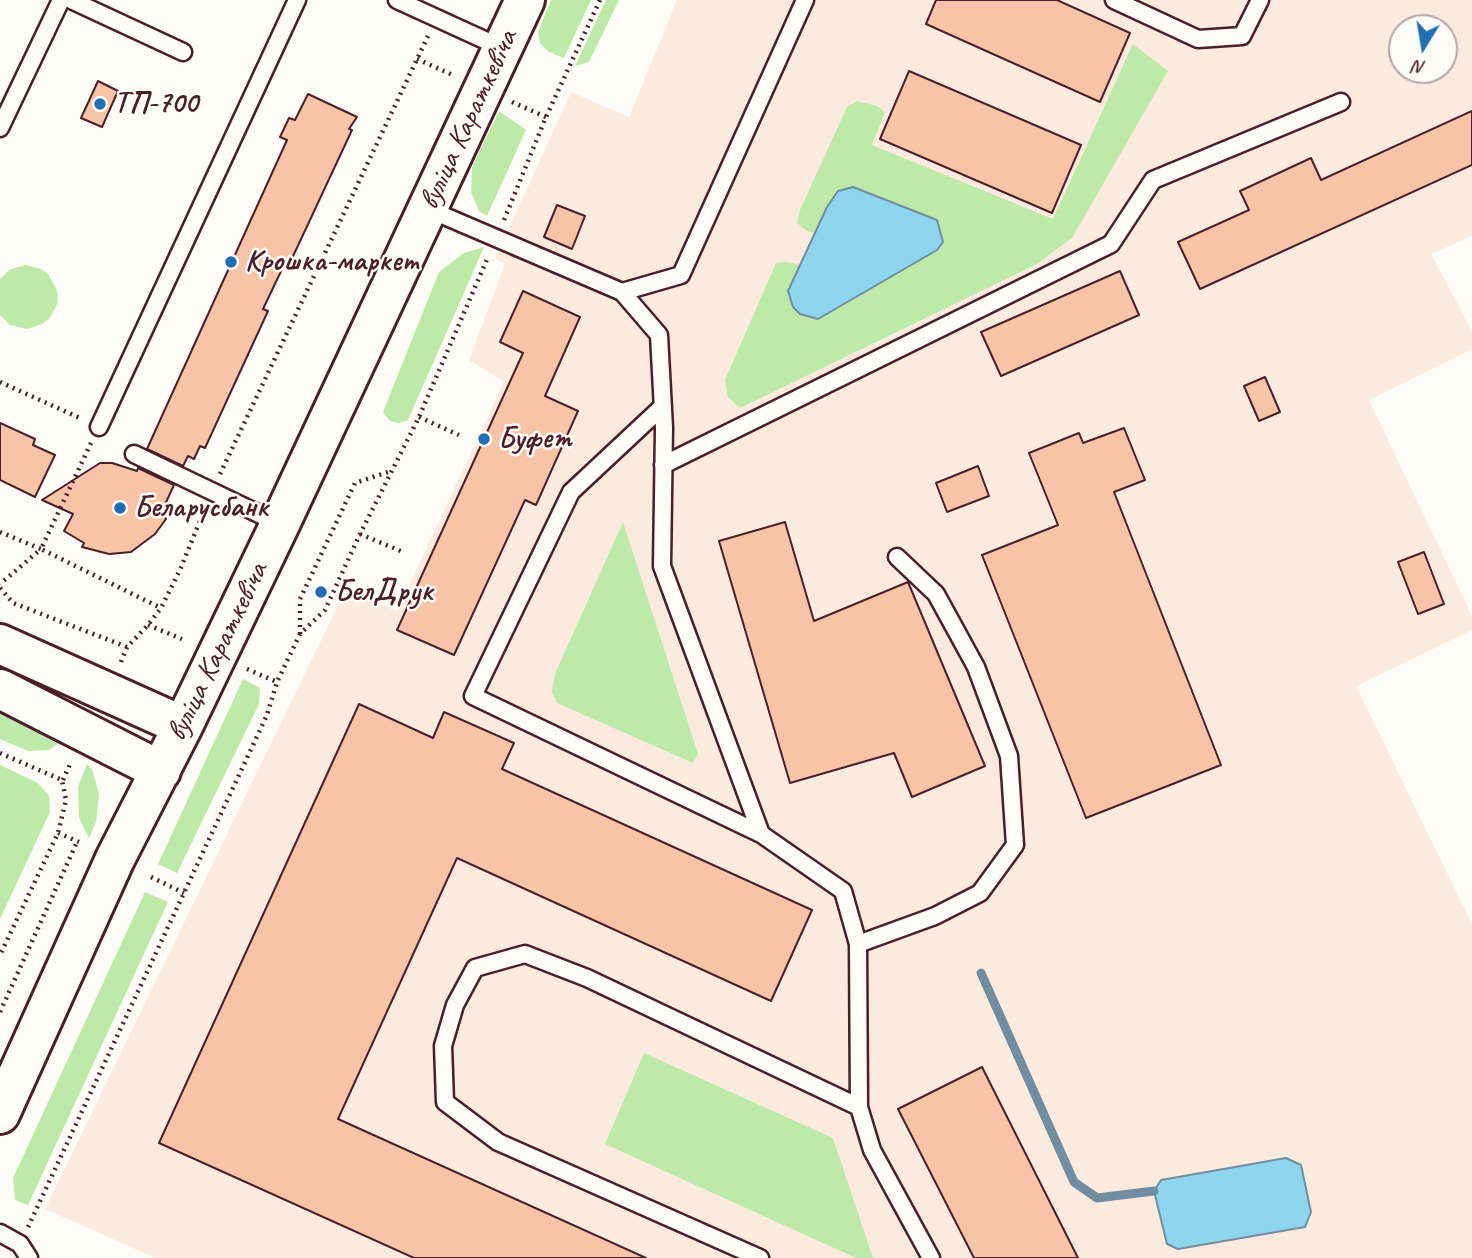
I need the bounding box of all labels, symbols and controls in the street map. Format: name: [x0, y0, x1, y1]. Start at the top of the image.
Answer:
north arrow: [1388, 14, 1458, 84]
street label: вуліца Караткевіча: [412, 25, 526, 215]
text: N: [1411, 55, 1427, 81]
place label: ТП-700: [114, 86, 198, 122]
marker: ТП-700: [92, 96, 108, 112]
place label: Крошка-маркет: [245, 244, 418, 280]
marker: Крошка-маркет: [223, 254, 239, 270]
place label: Буфет: [498, 421, 571, 457]
marker: Буфет: [476, 431, 492, 447]
place label: Беларусбанк: [134, 490, 269, 526]
marker: Беларусбанк: [112, 500, 128, 516]
street label: вуліца Караткевіча: [159, 557, 277, 747]
place label: БелДрук: [335, 574, 433, 610]
marker: БелДрук: [313, 584, 329, 600]

